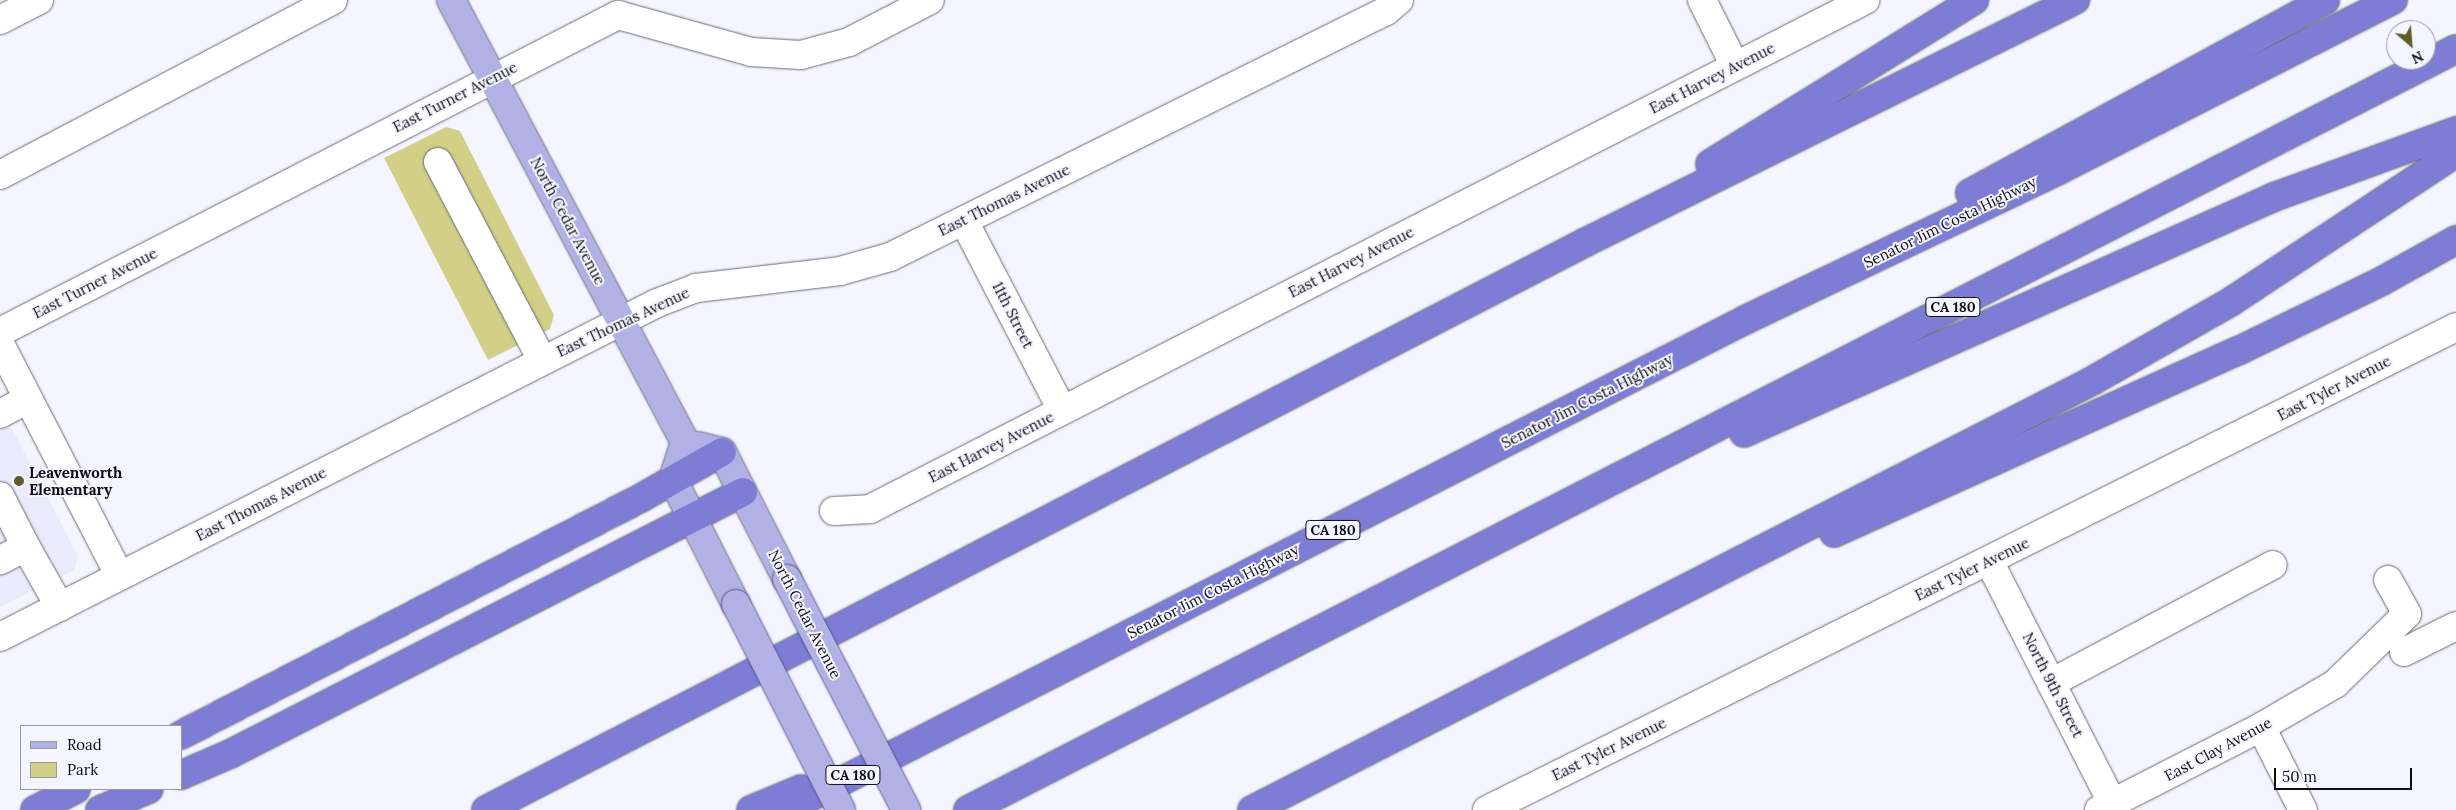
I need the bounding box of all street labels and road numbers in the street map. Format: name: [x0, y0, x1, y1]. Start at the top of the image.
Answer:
street label: East Harvey Avenue: [1646, 39, 1778, 117]
street label: East Turner Avenue: [390, 58, 520, 136]
street label: North Cedar Avenue: [527, 154, 609, 288]
street label: East Thomas Avenue: [935, 160, 1073, 240]
street label: Senator Jim Costa Highway: [1861, 172, 2039, 272]
street label: East Harvey Avenue: [1285, 223, 1417, 301]
street label: East Turner Avenue: [30, 244, 160, 322]
street label: 11th Street: [989, 279, 1037, 351]
street label: East Thomas Avenue: [554, 283, 692, 361]
road number: CA 180: [1924, 296, 1982, 318]
street label: Senator Jim Costa Highway: [1498, 350, 1676, 452]
street label: East Tyler Avenue: [2274, 352, 2394, 424]
street label: East Harvey Avenue: [925, 408, 1057, 486]
street label: East Thomas Avenue: [193, 463, 329, 545]
road number: CA 180: [1304, 518, 1362, 542]
street label: East Tyler Avenue: [1912, 534, 2032, 604]
street label: Senator Jim Costa Highway: [1124, 540, 1302, 642]
street label: North Cedar Avenue: [765, 547, 845, 681]
street label: North 9th Street: [2019, 630, 2087, 740]
street label: East Clay Avenue: [2161, 713, 2275, 785]
street label: East Tyler Avenue: [1549, 714, 1669, 784]
road number: CA 180: [824, 764, 882, 786]

